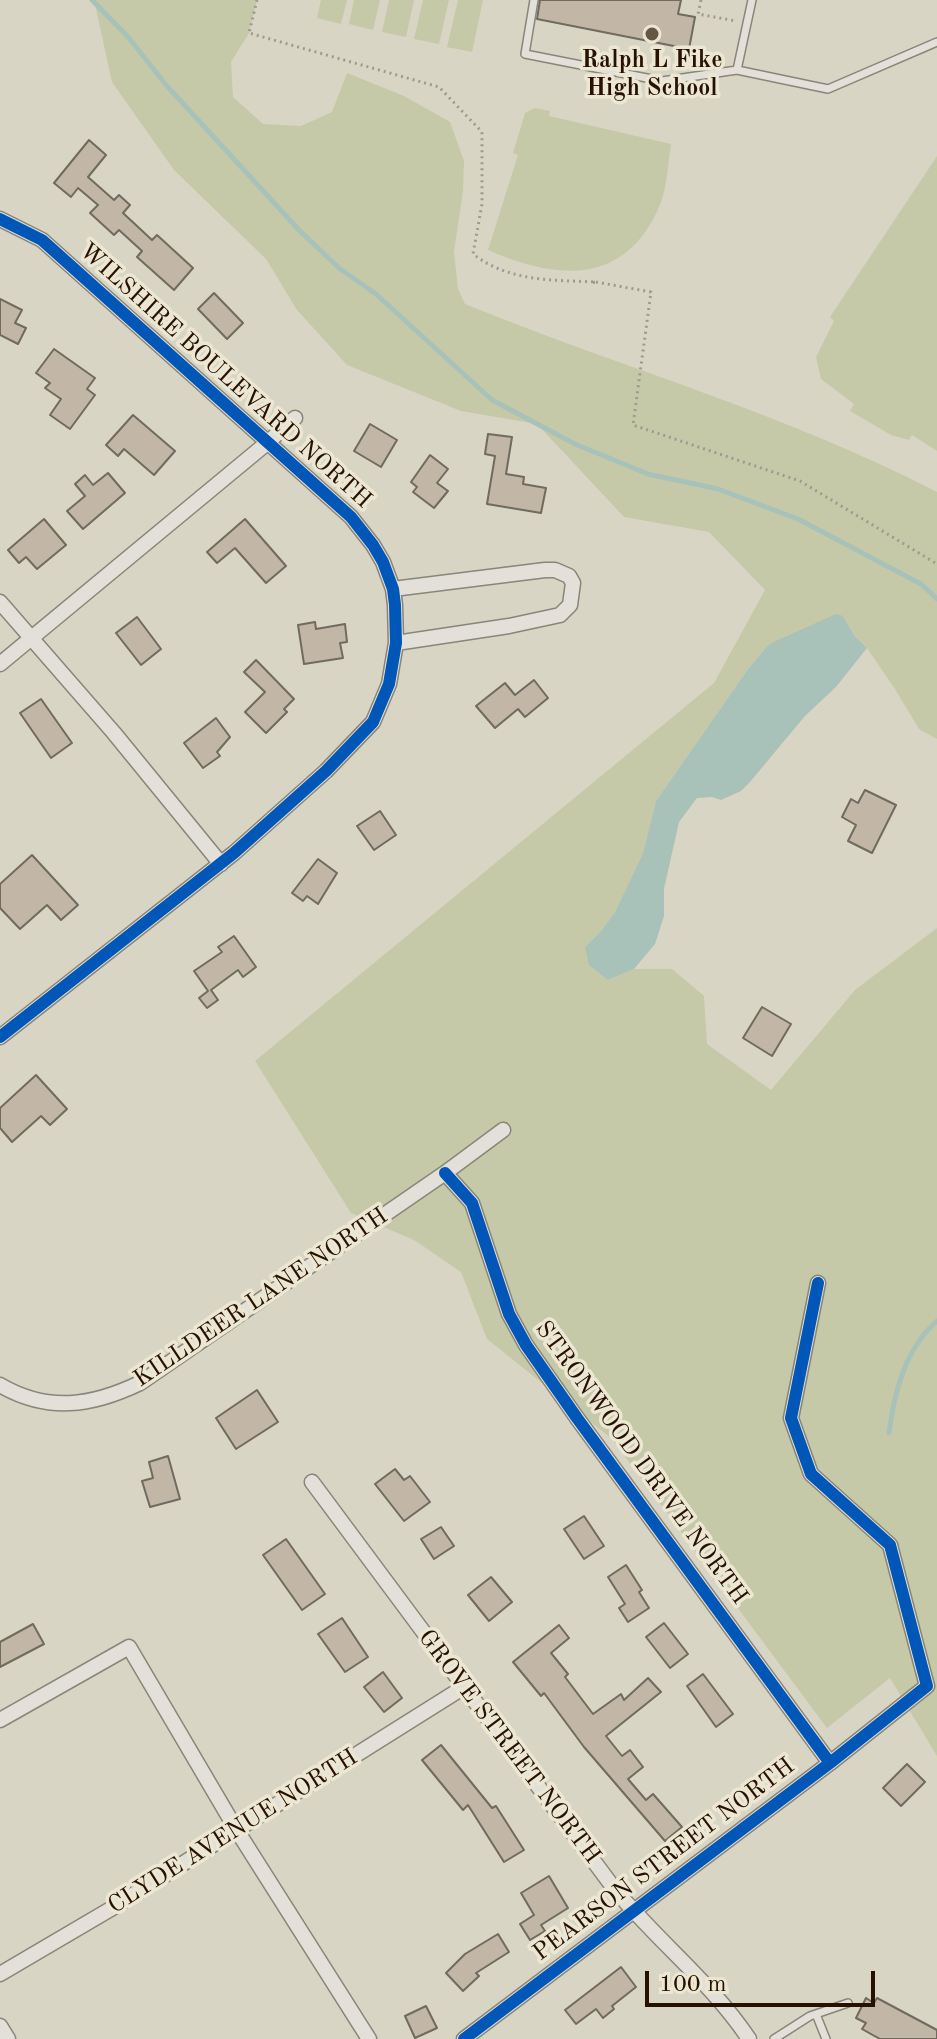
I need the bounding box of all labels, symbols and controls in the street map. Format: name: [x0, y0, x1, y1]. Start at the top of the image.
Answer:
marker: Ralph L Fike High School: [643, 25, 661, 43]
place label: Ralph L Fike High School: [581, 47, 723, 103]
street label: WILSHIRE BOULEVARD NORTH: [73, 237, 377, 515]
street label: KILLDEER LANE NORTH: [129, 1202, 393, 1394]
street label: STRONWOOD DRIVE NORTH: [528, 1316, 754, 1610]
street label: GROVE STREET NORTH: [411, 1624, 607, 1870]
street label: CLYDE AVENUE NORTH: [103, 1743, 363, 1921]
street label: PEARSON STREET NORTH: [528, 1752, 800, 1968]
scale bar: [649, 1955, 879, 2005]
text: 100 m: [659, 1973, 727, 1997]

